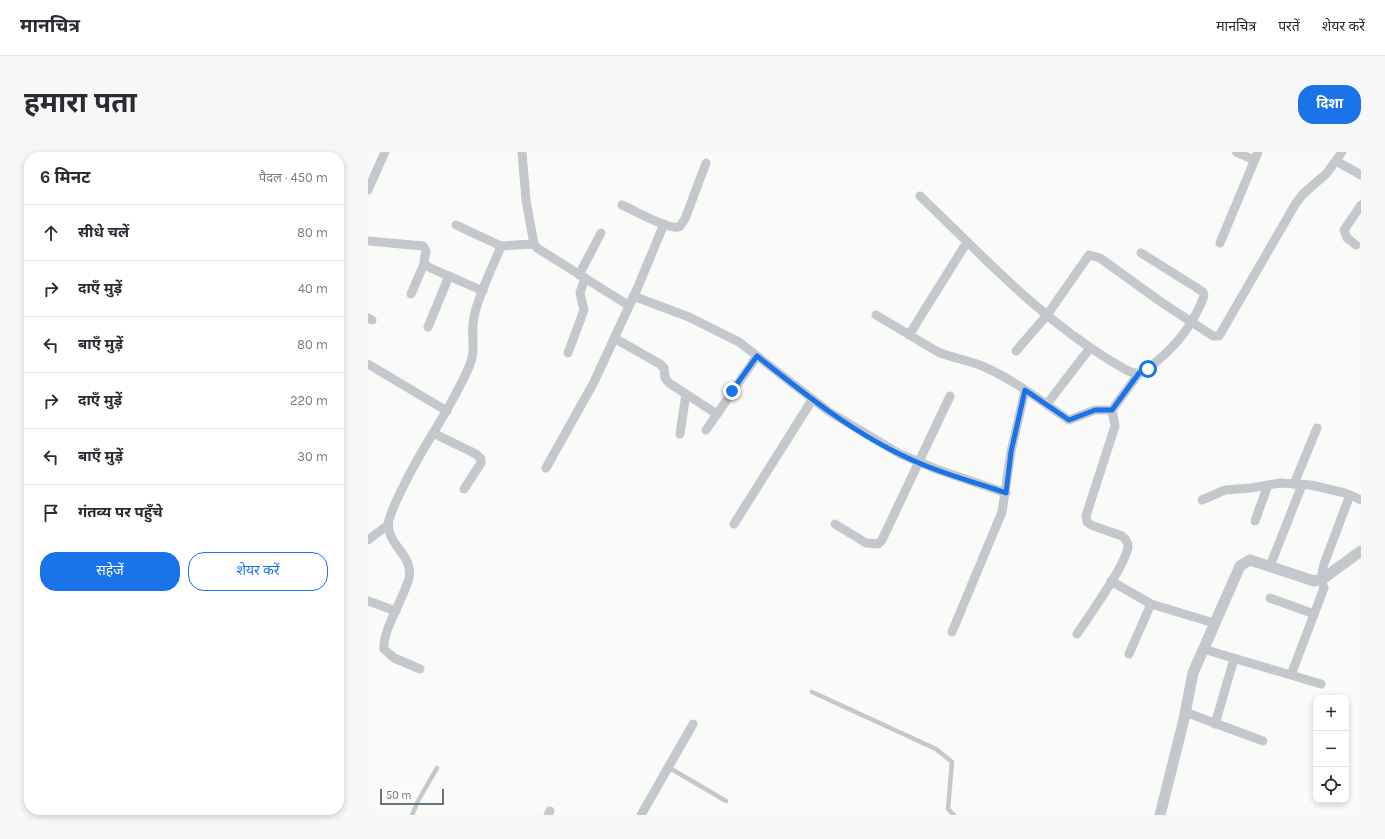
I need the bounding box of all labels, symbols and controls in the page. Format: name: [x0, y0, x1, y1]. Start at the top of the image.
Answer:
text: मानचित्र: [20, 15, 80, 37]
text: मानचित्र: [1216, 18, 1256, 35]
text: परतें: [1278, 18, 1300, 35]
text: शेयर करें: [1322, 18, 1365, 35]
button: दिशा: [1298, 85, 1361, 124]
text: हमारा पता: [24, 86, 137, 119]
text: 6 मिनट: [40, 167, 90, 187]
text: पैदल · 450 m: [259, 170, 328, 185]
icon: ahead: [40, 222, 62, 244]
text: सीधे चलें: [78, 223, 129, 241]
text: 80 m: [297, 225, 328, 240]
icon: right: [40, 278, 62, 300]
text: दाएँ मुड़ें: [78, 279, 122, 297]
text: 40 m: [298, 281, 328, 296]
icon: left: [40, 334, 62, 356]
text: बाएँ मुड़ें: [78, 335, 123, 353]
text: 80 m: [297, 337, 328, 352]
route start: [1139, 360, 1157, 378]
route end: [723, 382, 741, 400]
icon: right: [40, 390, 62, 412]
text: दाएँ मुड़ें: [78, 391, 122, 409]
text: 220 m: [290, 393, 328, 408]
icon: left: [40, 446, 62, 468]
text: बाएँ मुड़ें: [78, 447, 123, 465]
text: 30 m: [297, 449, 328, 464]
icon: arrive: [40, 502, 62, 524]
text: गंतव्य पर पहुँचे: [78, 503, 163, 521]
button: सहेजें: [40, 552, 180, 591]
button: शेयर करें: [188, 552, 328, 591]
map controls: [1313, 695, 1349, 803]
button: +: [1313, 695, 1349, 731]
button: −: [1313, 731, 1349, 767]
button: locate: [1313, 767, 1349, 803]
scale bar: [380, 787, 444, 806]
text: 50 m: [386, 789, 412, 802]

